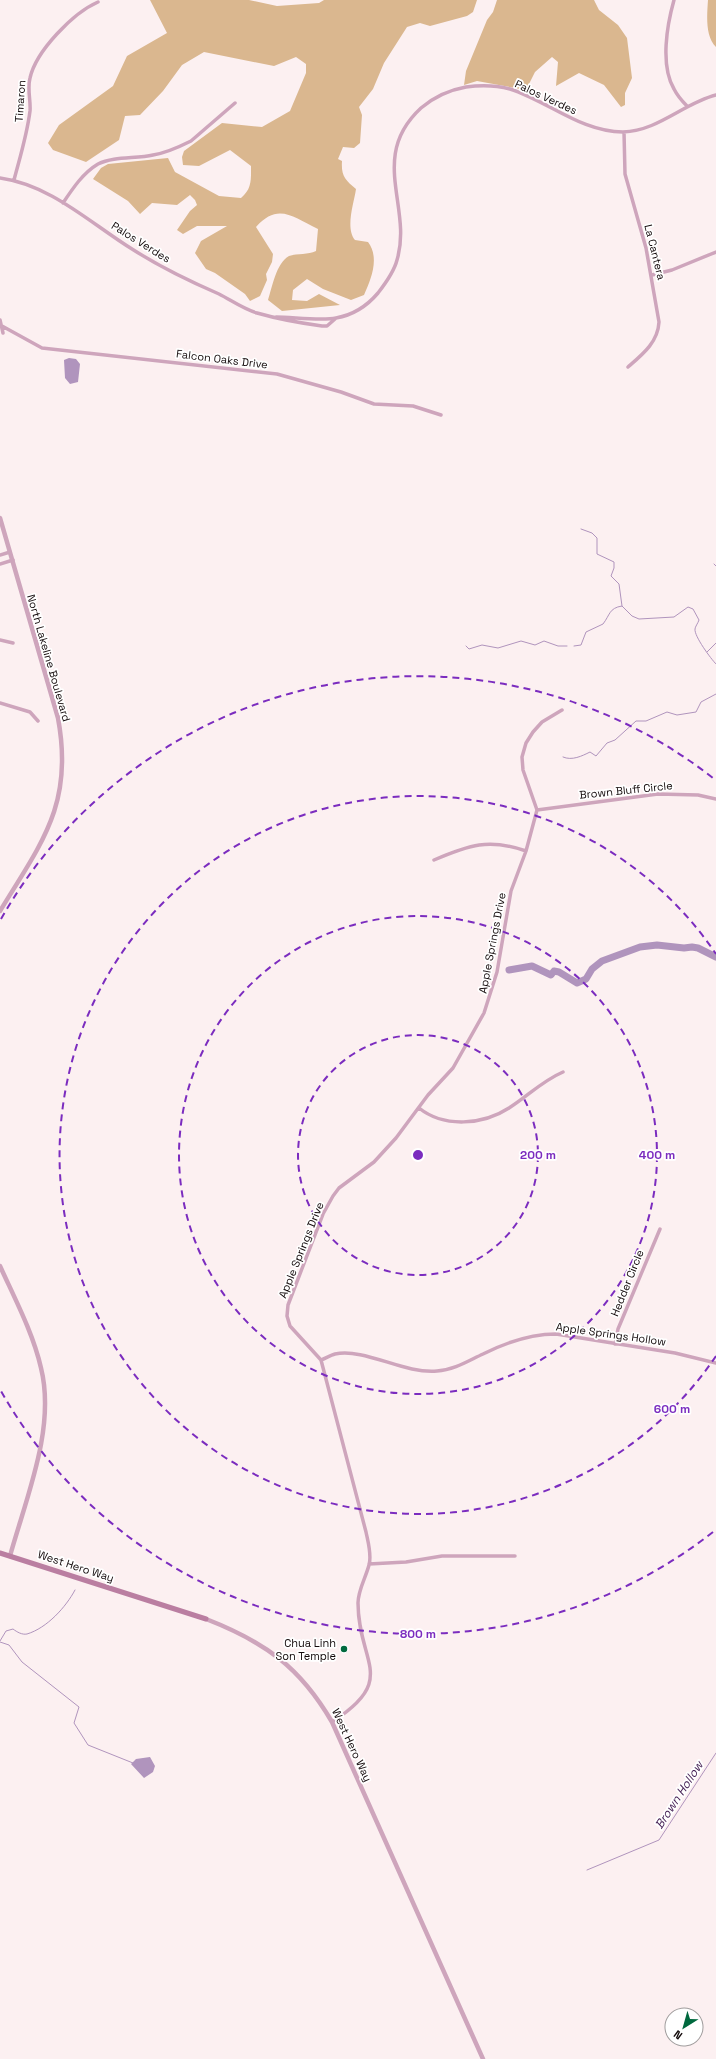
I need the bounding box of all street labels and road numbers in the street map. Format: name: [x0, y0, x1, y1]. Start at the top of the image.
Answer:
street label: Palos Verdes: [513, 76, 580, 118]
street label: Timaron: [12, 79, 28, 123]
street label: Palos Verdes: [109, 218, 173, 266]
street label: La Cantera: [641, 223, 669, 282]
street label: Falcon Oaks Drive: [175, 346, 269, 372]
street label: North Lakeline Boulevard: [24, 593, 74, 723]
street label: Brown Bluff Circle: [579, 778, 673, 802]
street label: Apple Springs Drive: [475, 891, 509, 995]
street label: Apple Springs Drive: [275, 1200, 327, 1300]
street label: Hedder Circle: [607, 1248, 647, 1318]
street label: Apple Springs Hollow: [555, 1319, 667, 1349]
street label: West Hero Way: [36, 1547, 116, 1585]
street label: West Hero Way: [329, 1706, 375, 1784]

